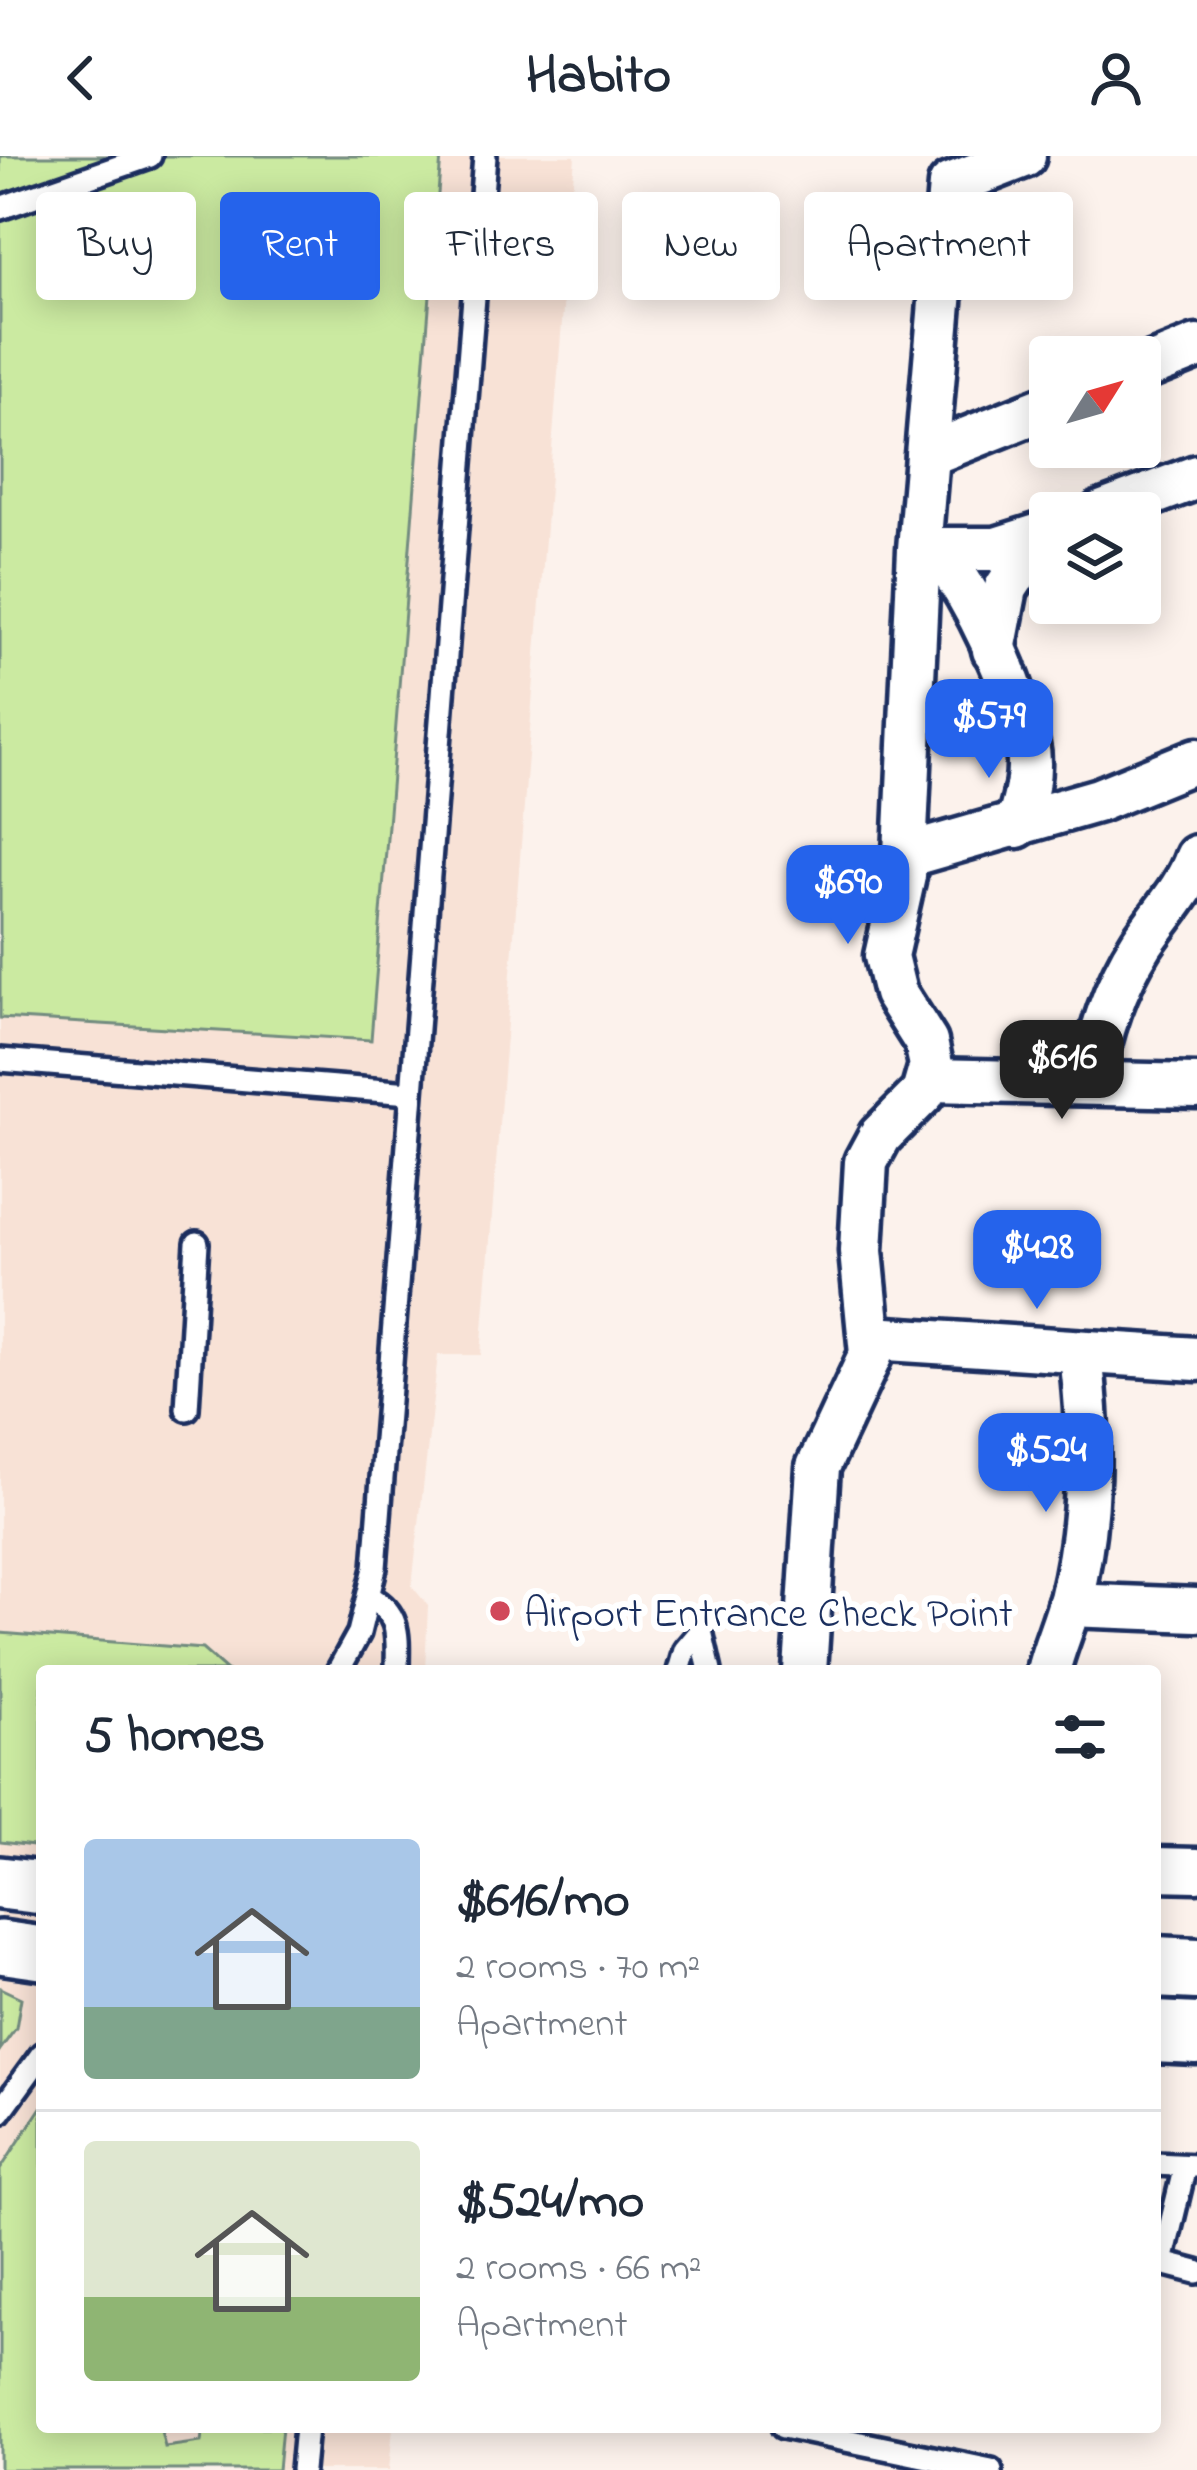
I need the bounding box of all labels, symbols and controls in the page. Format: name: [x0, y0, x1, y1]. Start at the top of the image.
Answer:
text: Habito: [526, 39, 671, 117]
icon: back: [48, 45, 114, 111]
icon: person: [1083, 45, 1149, 111]
chip: Buy: [36, 192, 196, 300]
chip: Rent: [220, 192, 380, 300]
chip: Filters: [404, 192, 598, 300]
chip: New: [622, 192, 780, 300]
chip: Apartment: [804, 192, 1073, 300]
north arrow: [1029, 336, 1161, 468]
map controls: [1029, 336, 1161, 624]
button: layers: [1029, 492, 1161, 624]
pin: $579: [918, 679, 1060, 781]
text: $579: [952, 689, 1026, 746]
pin: $690: [777, 845, 919, 947]
text: $690: [813, 855, 883, 912]
pin: $616: [991, 1020, 1133, 1122]
text: $616: [1027, 1030, 1097, 1087]
pin: $428: [966, 1210, 1108, 1312]
text: $428: [1000, 1220, 1074, 1277]
pin: $524: [975, 1413, 1117, 1515]
text: $524: [1005, 1423, 1087, 1480]
place label: Airport Entrance Check Point: [524, 1585, 1013, 1646]
marker: Airport Entrance Check Point: [487, 1598, 513, 1624]
text: 5 homes: [84, 1700, 265, 1775]
icon: filters: [1047, 1704, 1113, 1770]
text: $616/mo: [456, 1865, 630, 1940]
icon: home: [180, 1887, 324, 2031]
text: 2 rooms · 70 m²: [456, 1940, 700, 1997]
text: Apartment: [456, 1997, 628, 2054]
text: $524/mo: [456, 2166, 644, 2241]
icon: home: [180, 2189, 324, 2333]
text: 2 rooms · 66 m²: [456, 2241, 702, 2298]
text: Apartment: [456, 2298, 628, 2355]

